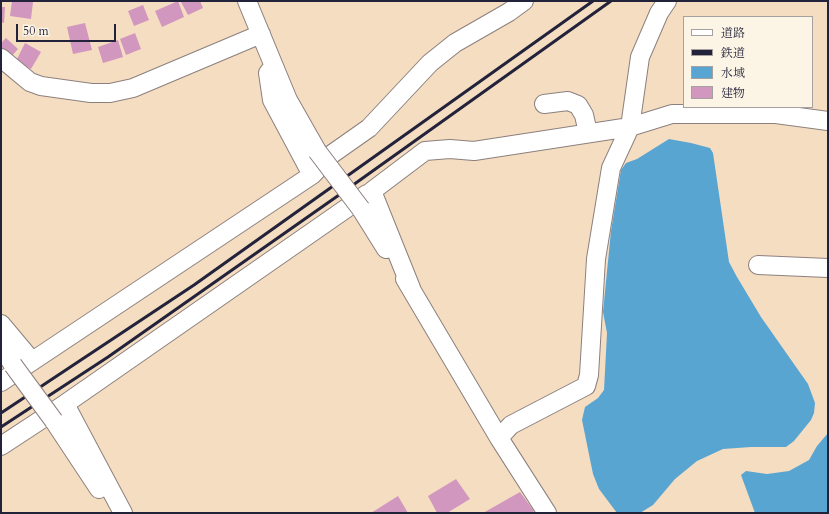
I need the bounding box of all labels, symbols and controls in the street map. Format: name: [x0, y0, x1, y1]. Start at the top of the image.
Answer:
scale bar: [18, 16, 118, 42]
legend: [683, 16, 813, 108]
text: 50 m: [23, 23, 49, 39]
text: 道路: [721, 25, 745, 41]
text: 鉄道: [721, 45, 745, 61]
text: 水域: [721, 65, 745, 81]
text: 建物: [721, 85, 745, 101]

